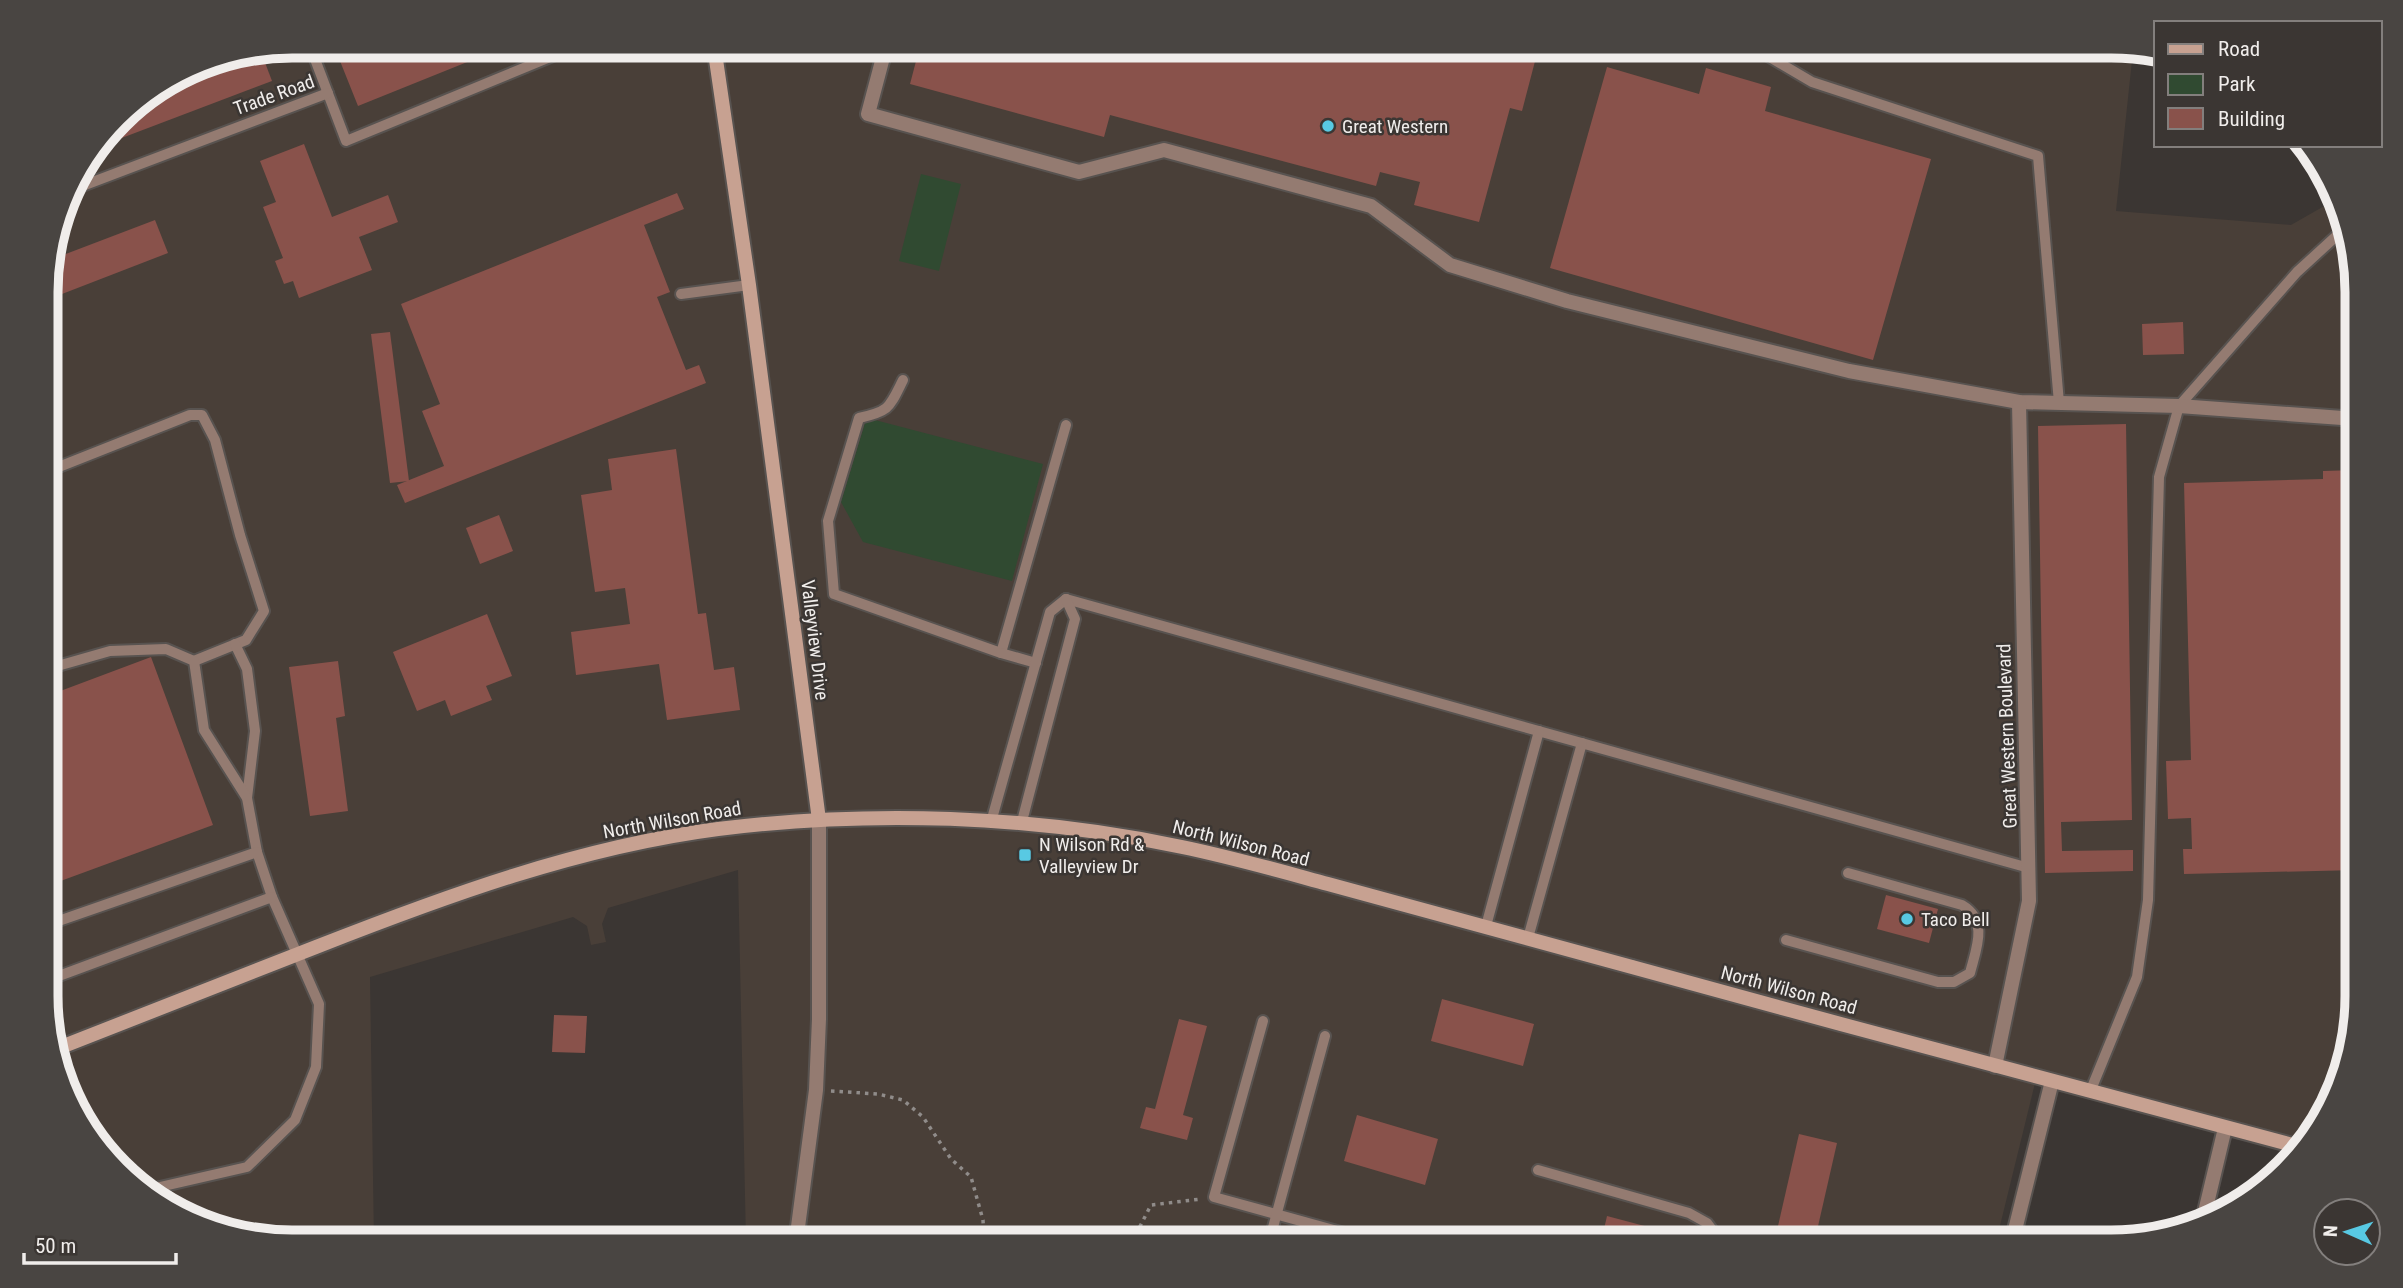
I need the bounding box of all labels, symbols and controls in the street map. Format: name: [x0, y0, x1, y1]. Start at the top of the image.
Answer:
legend: [2154, 21, 2382, 147]
text: Road: [2218, 37, 2260, 61]
street label: Trade Road: [230, 70, 318, 120]
text: Park: [2218, 72, 2256, 96]
text: Building: [2218, 107, 2285, 131]
place label: Great Western: [1342, 115, 1448, 138]
marker: Great Western: [1320, 118, 1336, 134]
street label: Valleyview Drive: [796, 579, 834, 701]
street label: Great Western Boulevard: [1992, 643, 2022, 829]
street label: North Wilson Road: [601, 797, 743, 843]
street label: North Wilson Road: [1170, 815, 1312, 871]
place label: N Wilson Rd & Valleyview Dr: [1039, 833, 1145, 878]
marker: N Wilson Rd & Valleyview Dr: [1017, 847, 1033, 863]
place label: Taco Bell: [1921, 908, 1990, 931]
marker: Taco Bell: [1899, 911, 1915, 927]
street label: North Wilson Road: [1718, 961, 1860, 1019]
north arrow: [2312, 1197, 2382, 1267]
scale bar: [24, 1222, 177, 1266]
text: N: [2319, 1225, 2342, 1238]
text: 50 m: [35, 1234, 76, 1258]

